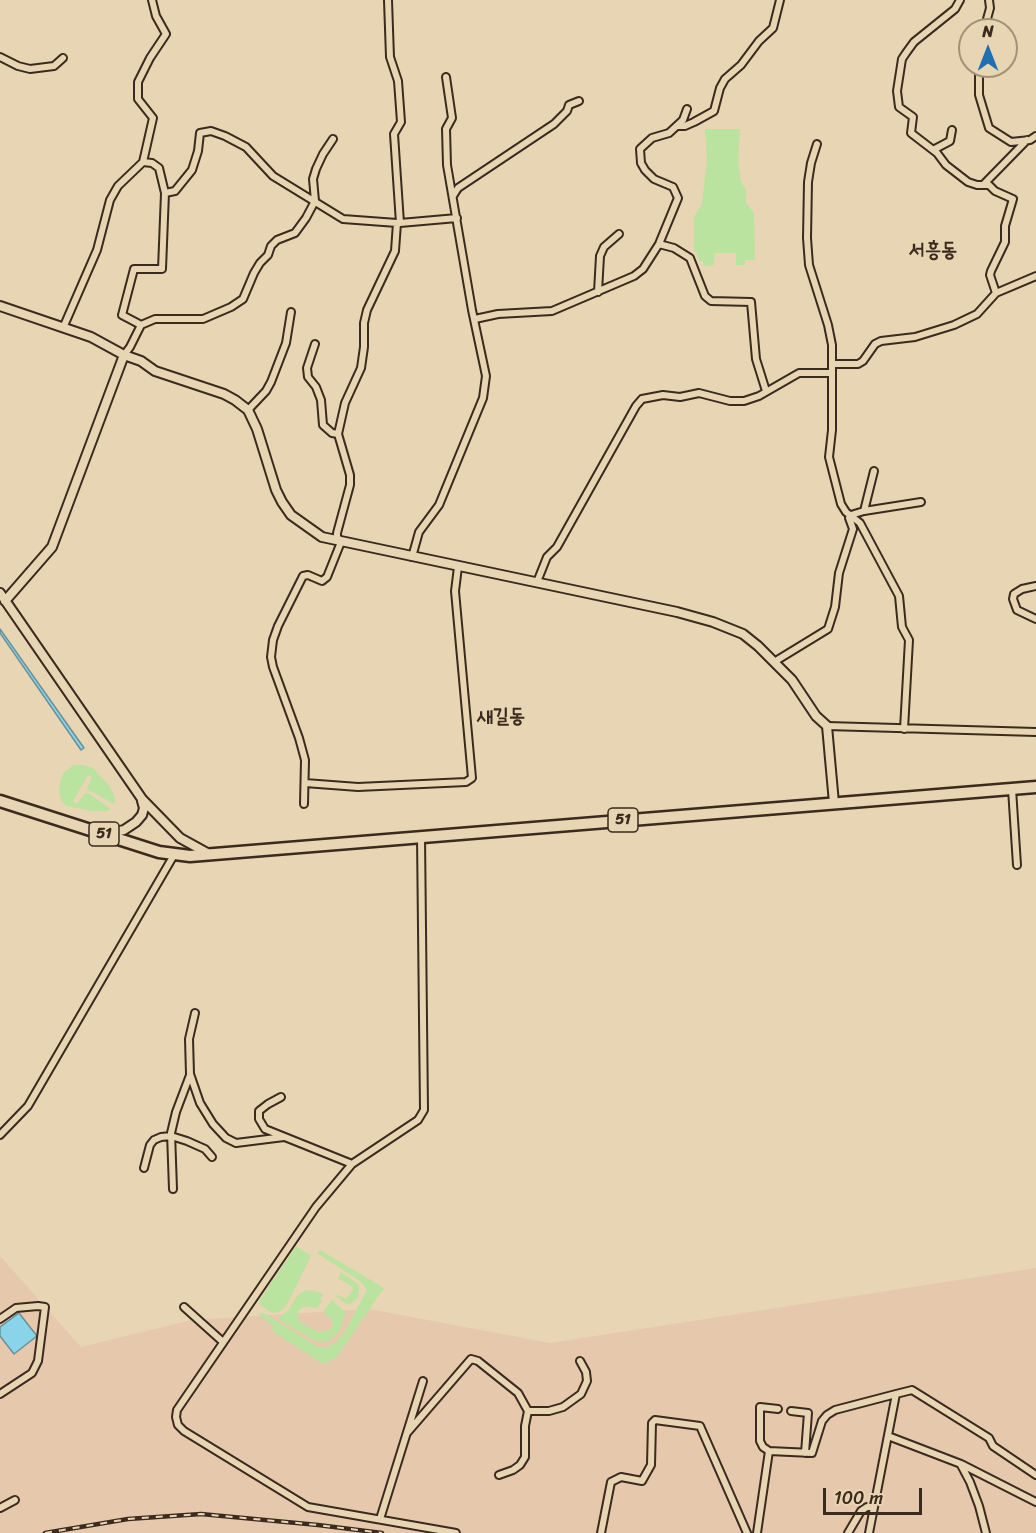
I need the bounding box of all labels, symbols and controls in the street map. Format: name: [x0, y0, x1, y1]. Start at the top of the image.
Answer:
text: N: [982, 17, 994, 46]
north arrow: [958, 18, 1018, 78]
district label: 서흥동: [909, 239, 957, 263]
district label: 새길동: [477, 705, 525, 729]
road number: 51: [608, 808, 638, 832]
road number: 51: [89, 822, 119, 846]
scale bar: [826, 1476, 925, 1514]
text: 100 m: [834, 1482, 883, 1514]

